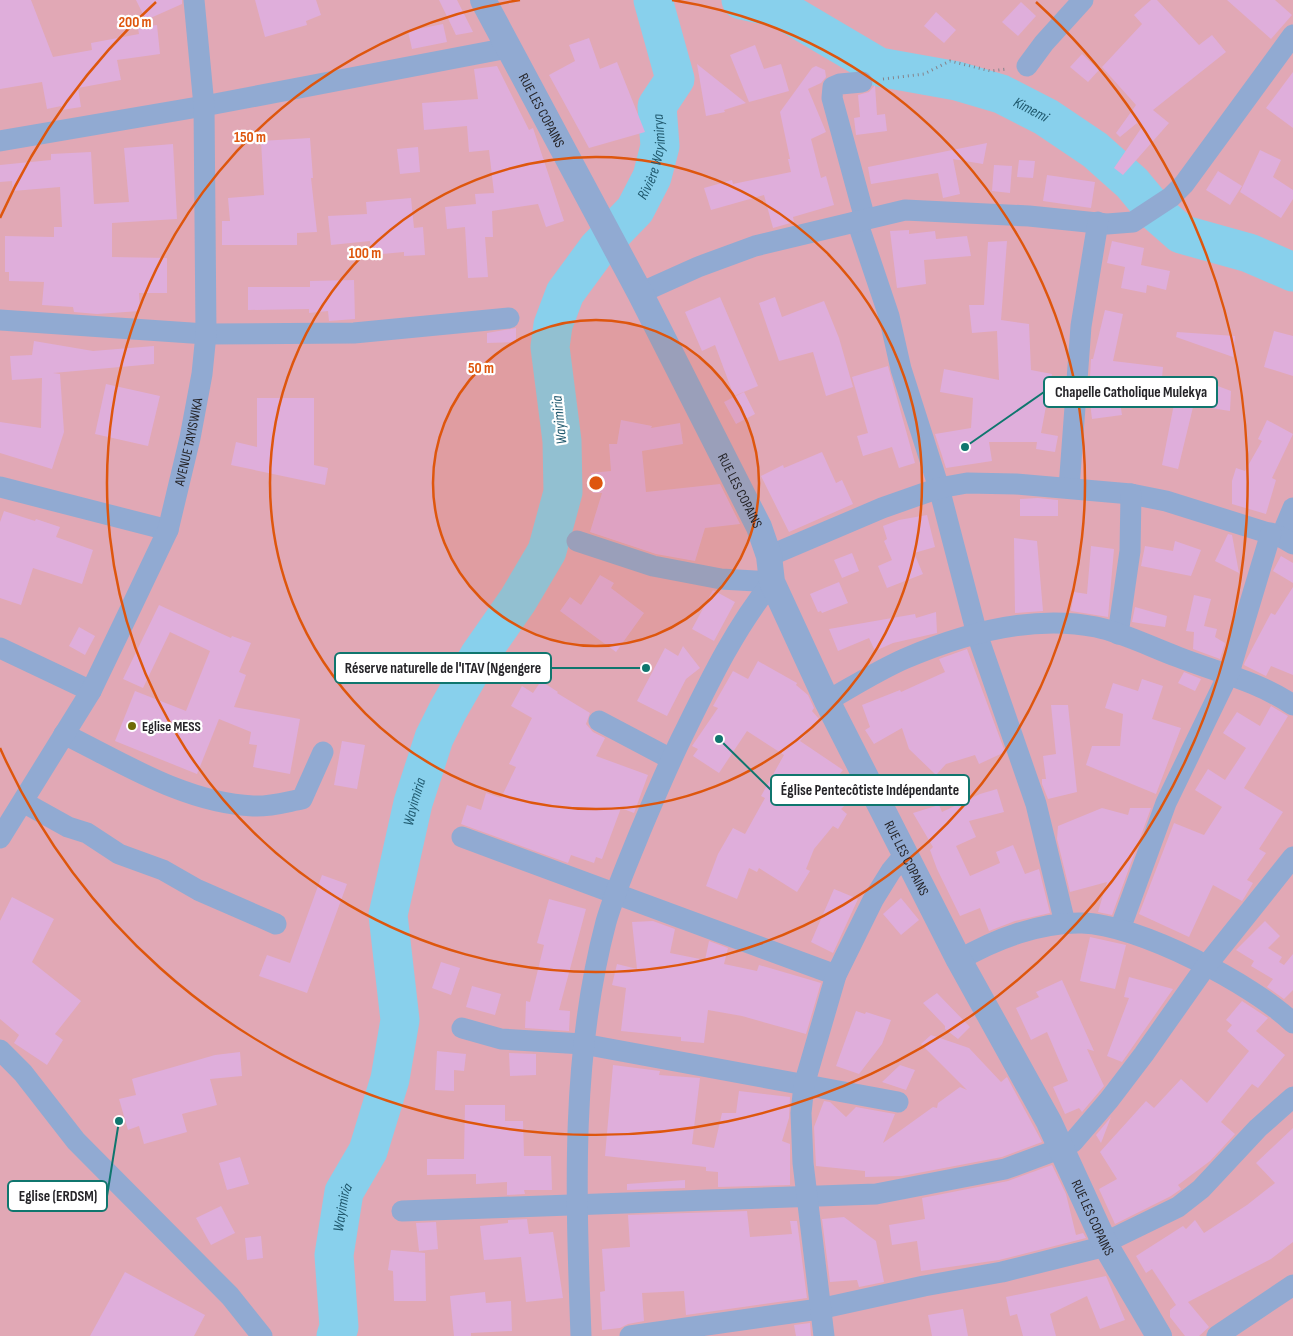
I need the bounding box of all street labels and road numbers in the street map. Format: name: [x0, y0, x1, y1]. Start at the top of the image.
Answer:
street label: RUE LES COPAINS: [515, 70, 568, 150]
street label: AVENUE TAYISWIKA: [171, 396, 207, 488]
street label: RUE LES COPAINS: [714, 450, 766, 531]
street label: RUE LES COPAINS: [880, 818, 933, 898]
street label: RUE LES COPAINS: [1068, 1177, 1118, 1259]

